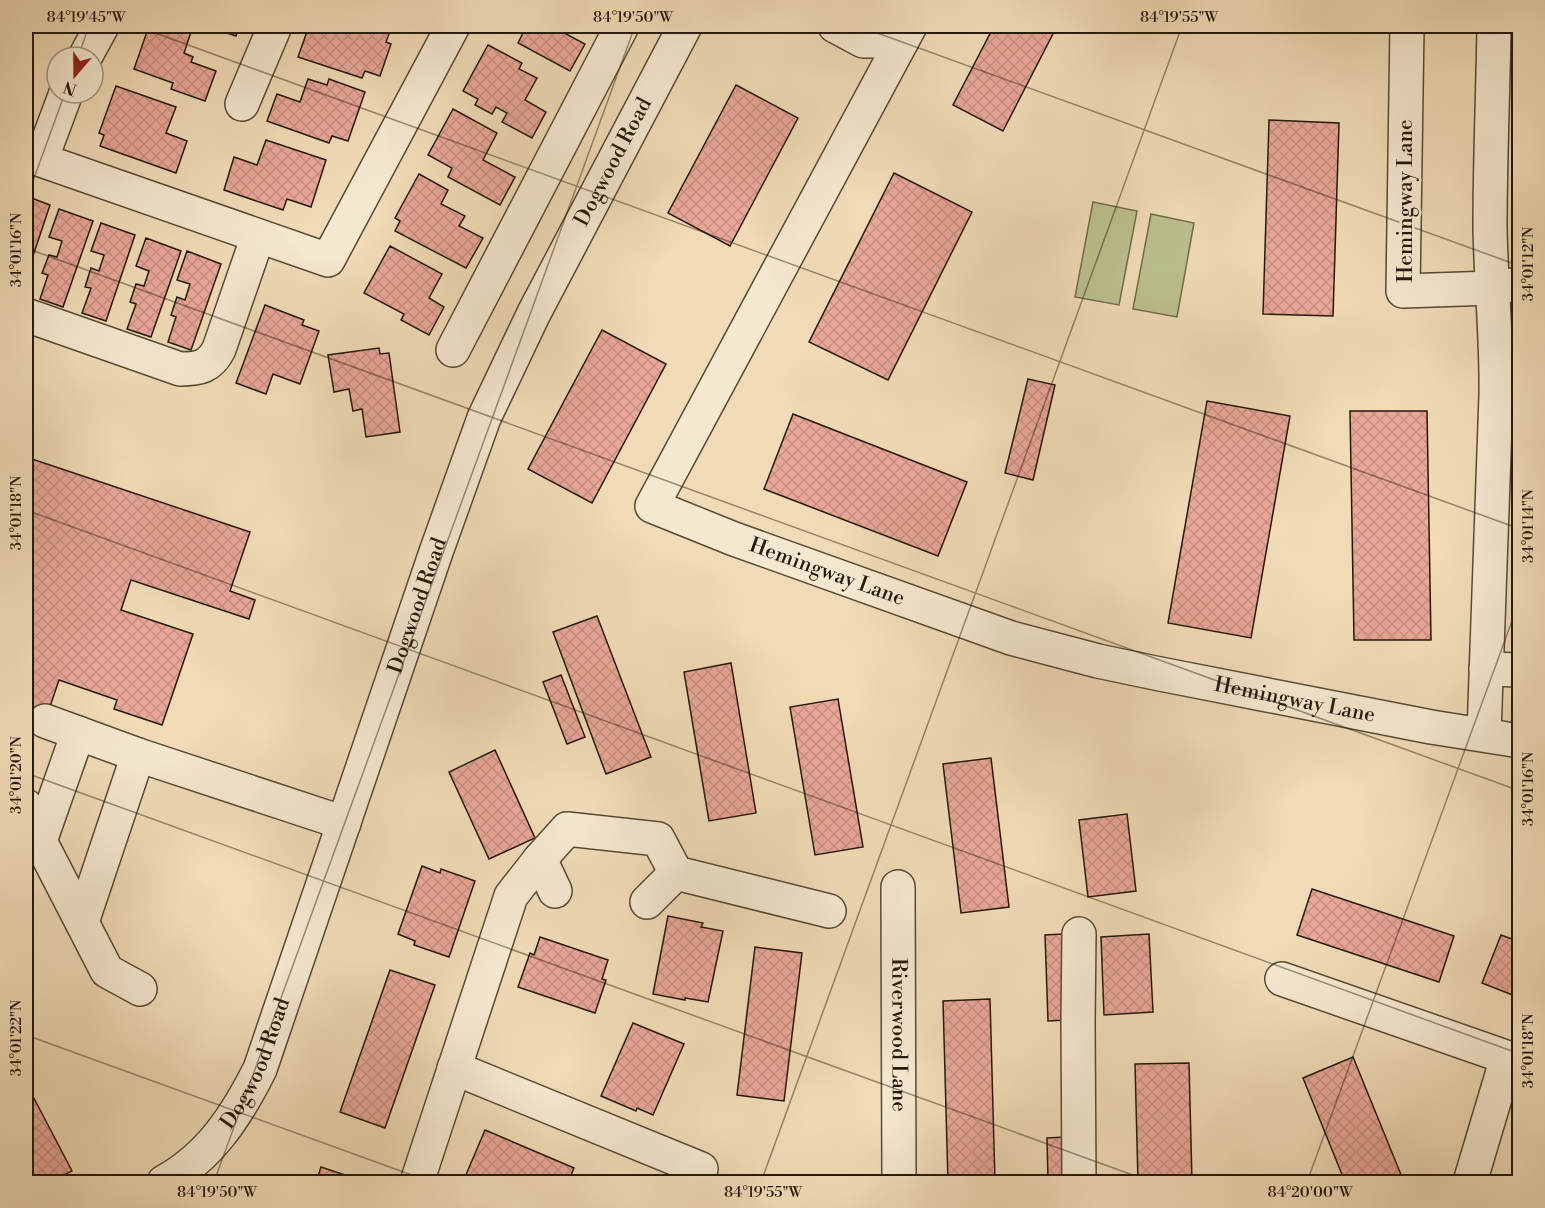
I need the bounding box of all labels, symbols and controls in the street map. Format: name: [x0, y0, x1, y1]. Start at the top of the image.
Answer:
text: 84°19'45"W: [47, 8, 126, 27]
text: 84°19'50"W: [593, 8, 673, 27]
text: 84°19'55"W: [1140, 8, 1219, 27]
north arrow: [45, 45, 105, 105]
text: N: [61, 76, 80, 100]
street label: Dogwood Road: [569, 93, 658, 231]
street label: Hemingway Lane: [1393, 119, 1419, 283]
text: 34°01'16"N: [7, 213, 26, 287]
text: 34°01'12"N: [1519, 227, 1538, 301]
text: 34°01'18"N: [7, 476, 26, 550]
text: 34°01'14"N: [1519, 489, 1538, 563]
street label: Hemingway Lane: [746, 532, 908, 612]
street label: Dogwood Road: [383, 534, 453, 677]
street label: Hemingway Lane: [1212, 672, 1377, 729]
text: 34°01'20"N: [7, 736, 26, 814]
text: 34°01'16"N: [1519, 752, 1538, 826]
street label: Riverwood Lane: [885, 958, 912, 1112]
street label: Dogwood Road: [215, 994, 296, 1135]
text: 34°01'22"N: [7, 1000, 26, 1076]
text: 34°01'18"N: [1519, 1014, 1538, 1088]
text: 84°19'50"W: [177, 1183, 257, 1202]
text: 84°19'55"W: [724, 1183, 803, 1202]
text: 84°20'00"W: [1267, 1183, 1353, 1202]

